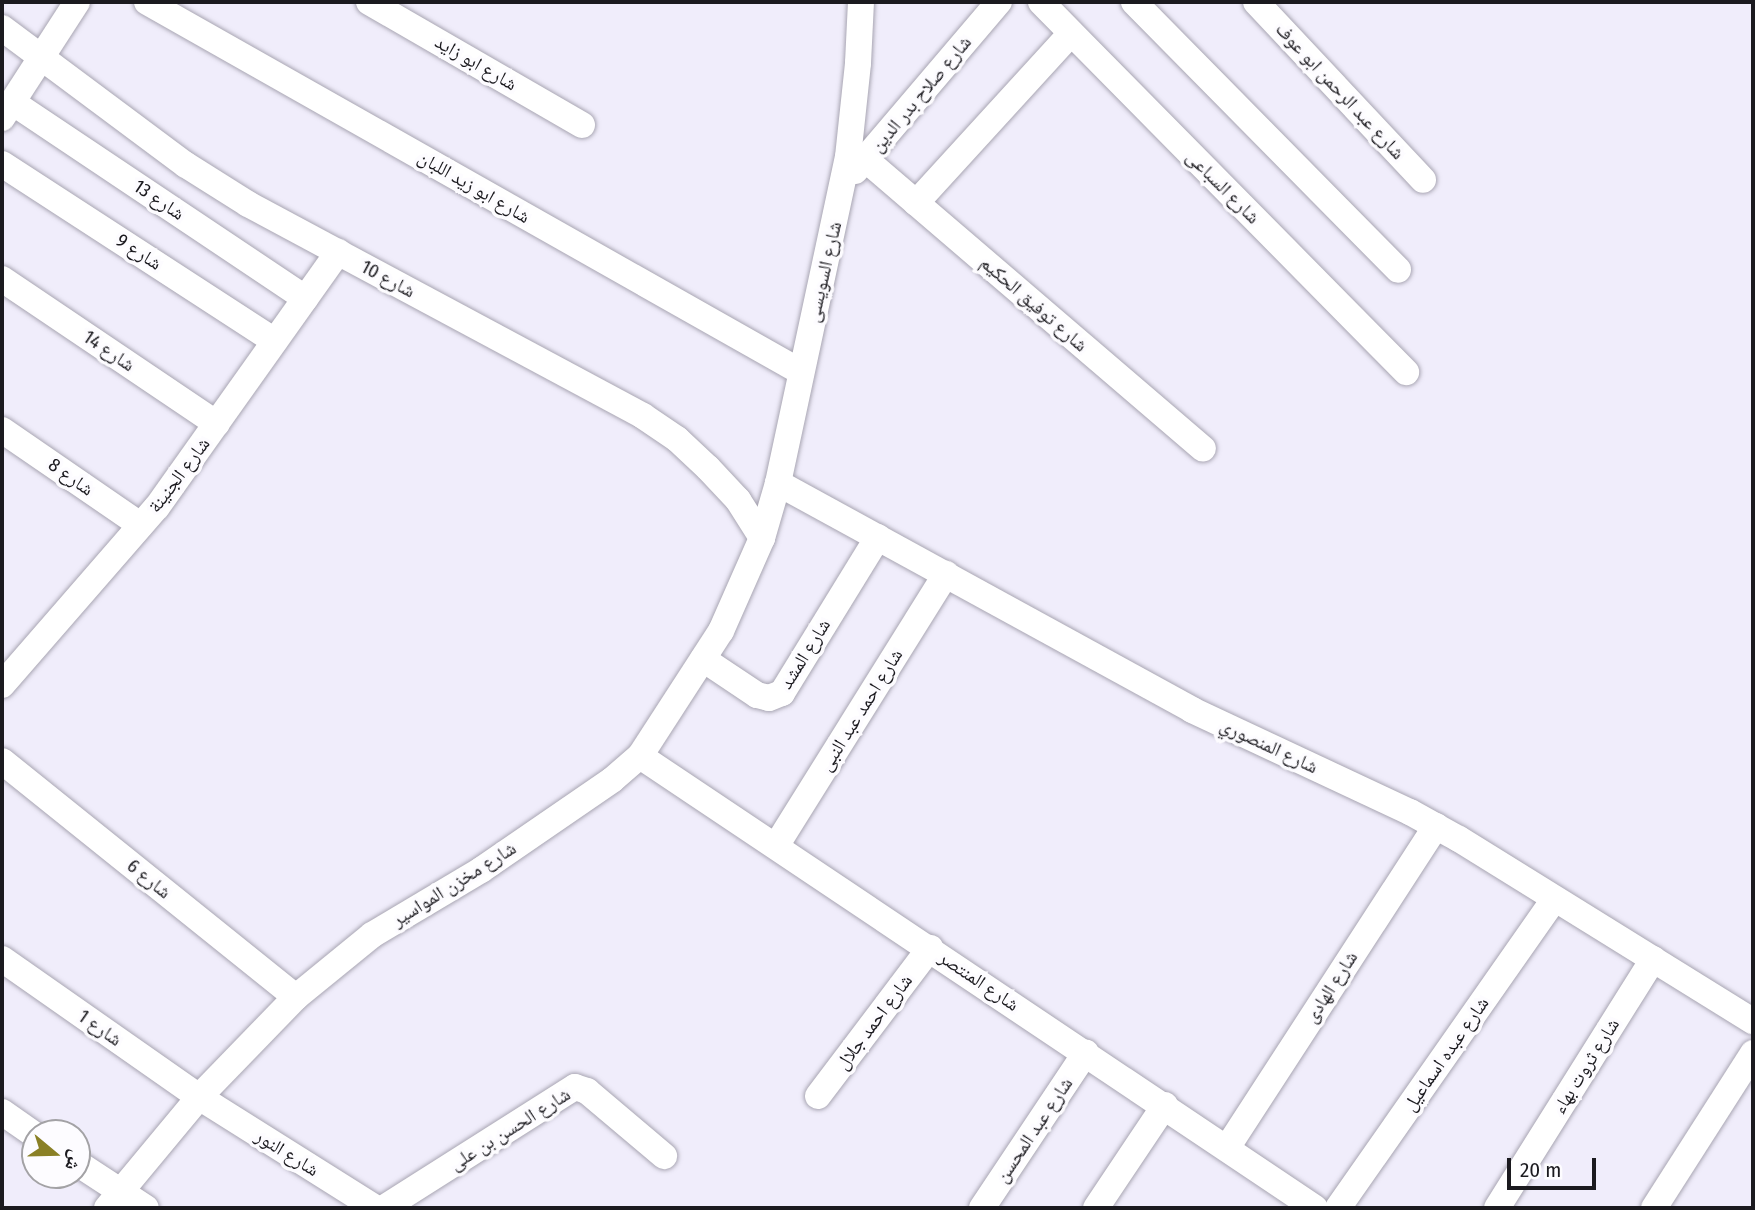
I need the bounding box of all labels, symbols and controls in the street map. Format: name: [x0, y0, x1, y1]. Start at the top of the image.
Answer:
street label: شارع عبد الرحمن ابو عوف: [1271, 18, 1409, 164]
street label: شارع ابو زايد: [431, 30, 521, 96]
street label: شارع صلاح بدر الدين: [866, 31, 976, 157]
street label: شارع السباعى: [1181, 145, 1265, 229]
street label: شارع ابو زيد اللبان: [414, 146, 534, 228]
street label: شارع 13: [129, 175, 189, 225]
street label: شارع السويسى: [801, 219, 847, 325]
street label: شارع 9: [112, 229, 166, 275]
street label: شارع توفيق الحكيم: [976, 251, 1092, 357]
street label: شارع 10: [357, 255, 419, 303]
street label: شارع 14: [79, 326, 139, 376]
street label: شارع الجنينة: [143, 433, 215, 517]
street label: شارع 8: [44, 453, 98, 501]
street label: شارع المشد: [775, 615, 835, 693]
street label: شارع احمد عبد النبى: [814, 645, 908, 775]
street label: شارع المنصوري: [1216, 713, 1322, 779]
street label: شارع مخزن المواسير: [388, 837, 520, 931]
street label: شارع 6: [122, 854, 176, 904]
street label: شارع المنتصر: [935, 946, 1023, 1016]
street label: شارع الهادى: [1299, 947, 1363, 1027]
street label: شارع احمد جلال: [831, 970, 917, 1074]
street label: شارع عبده اسماعيل: [1398, 992, 1494, 1116]
street label: شارع 1: [74, 1005, 126, 1051]
street label: شارع ثروت بهاء: [1548, 1014, 1624, 1118]
street label: شارع عبد المحسن: [990, 1073, 1078, 1187]
street label: شارع الحسن بن على: [445, 1083, 575, 1175]
north arrow: [21, 1119, 91, 1189]
street label: شارع النور: [251, 1125, 323, 1181]
scale bar: [1510, 1144, 1599, 1188]
text: ش: [60, 1147, 89, 1174]
text: 20 m: [1520, 1157, 1561, 1183]

